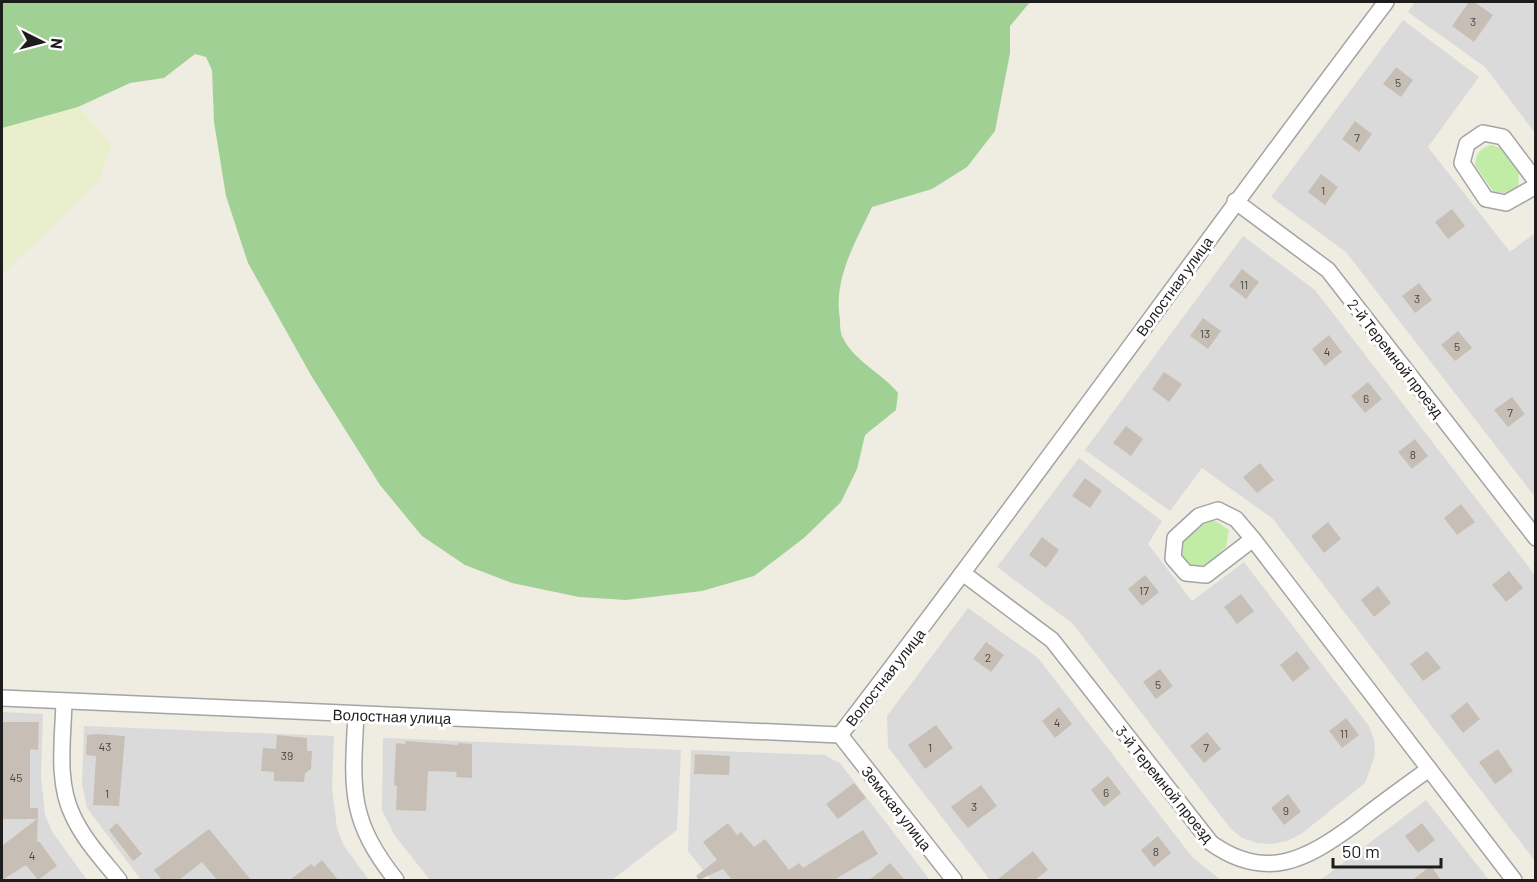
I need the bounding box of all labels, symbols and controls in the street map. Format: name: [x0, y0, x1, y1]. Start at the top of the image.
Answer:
north arrow: [12, 12, 72, 72]
house number: 3: [1470, 14, 1476, 28]
text: N: [47, 37, 67, 50]
house number: 5: [1395, 75, 1401, 89]
house number: 7: [1354, 130, 1360, 144]
house number: 1: [1321, 183, 1325, 197]
street label: Волостная улица: [1132, 232, 1217, 339]
house number: 11: [1240, 277, 1248, 291]
house number: 3: [1414, 291, 1420, 305]
street label: 2-й Теремной проезд: [1344, 295, 1448, 421]
house number: 13: [1200, 326, 1210, 340]
house number: 5: [1454, 339, 1460, 353]
house number: 4: [1324, 344, 1330, 358]
house number: 6: [1363, 391, 1369, 405]
house number: 7: [1507, 405, 1513, 419]
house number: 8: [1410, 447, 1416, 461]
house number: 17: [1139, 583, 1149, 597]
street label: Волостная улица: [841, 624, 929, 729]
house number: 2: [985, 650, 991, 664]
house number: 5: [1155, 677, 1161, 691]
street label: Волостная улица: [332, 705, 452, 727]
house number: 4: [1054, 715, 1060, 729]
street label: 3-й Теремной проезд: [1112, 722, 1218, 846]
house number: 11: [1340, 726, 1348, 740]
house number: 43: [99, 739, 111, 753]
house number: 1: [928, 740, 932, 754]
house number: 7: [1203, 740, 1209, 754]
house number: 39: [281, 748, 293, 762]
street label: Земская улица: [858, 762, 936, 855]
house number: 45: [10, 770, 22, 784]
house number: 6: [1103, 785, 1109, 799]
house number: 1: [105, 786, 109, 800]
house number: 3: [971, 799, 977, 813]
house number: 9: [1283, 803, 1289, 817]
scale bar: [1333, 831, 1441, 869]
text: 50 m: [1342, 840, 1380, 862]
house number: 8: [1153, 844, 1159, 858]
house number: 4: [29, 848, 35, 862]

